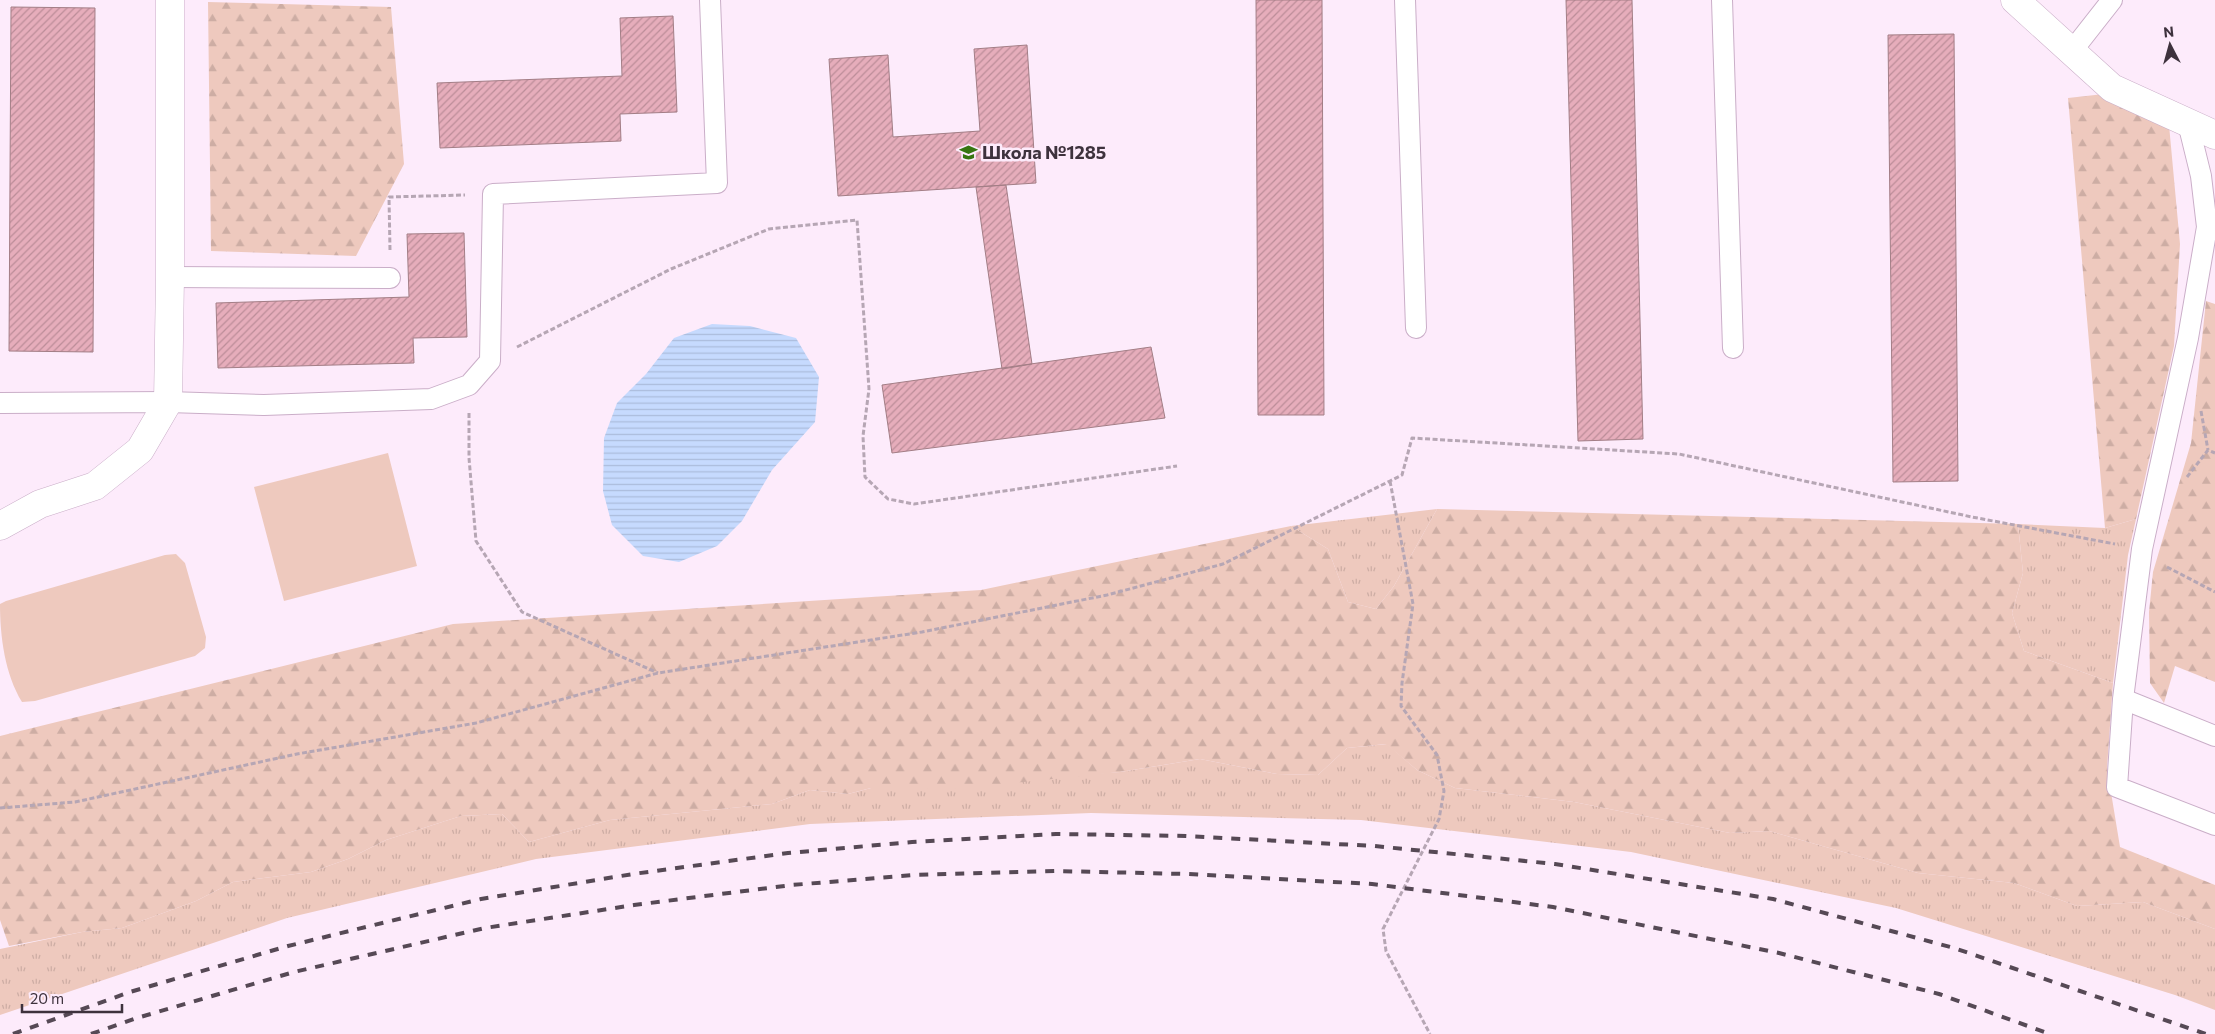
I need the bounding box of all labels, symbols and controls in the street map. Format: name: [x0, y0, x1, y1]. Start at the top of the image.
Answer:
north arrow: [2145, 20, 2195, 70]
text: N: [2162, 23, 2175, 41]
place label: Школа №1285: [982, 141, 1106, 163]
school or university icon: Школа №1285: [958, 143, 978, 163]
scale bar: [22, 982, 122, 1014]
text: 20 m: [30, 989, 64, 1007]

